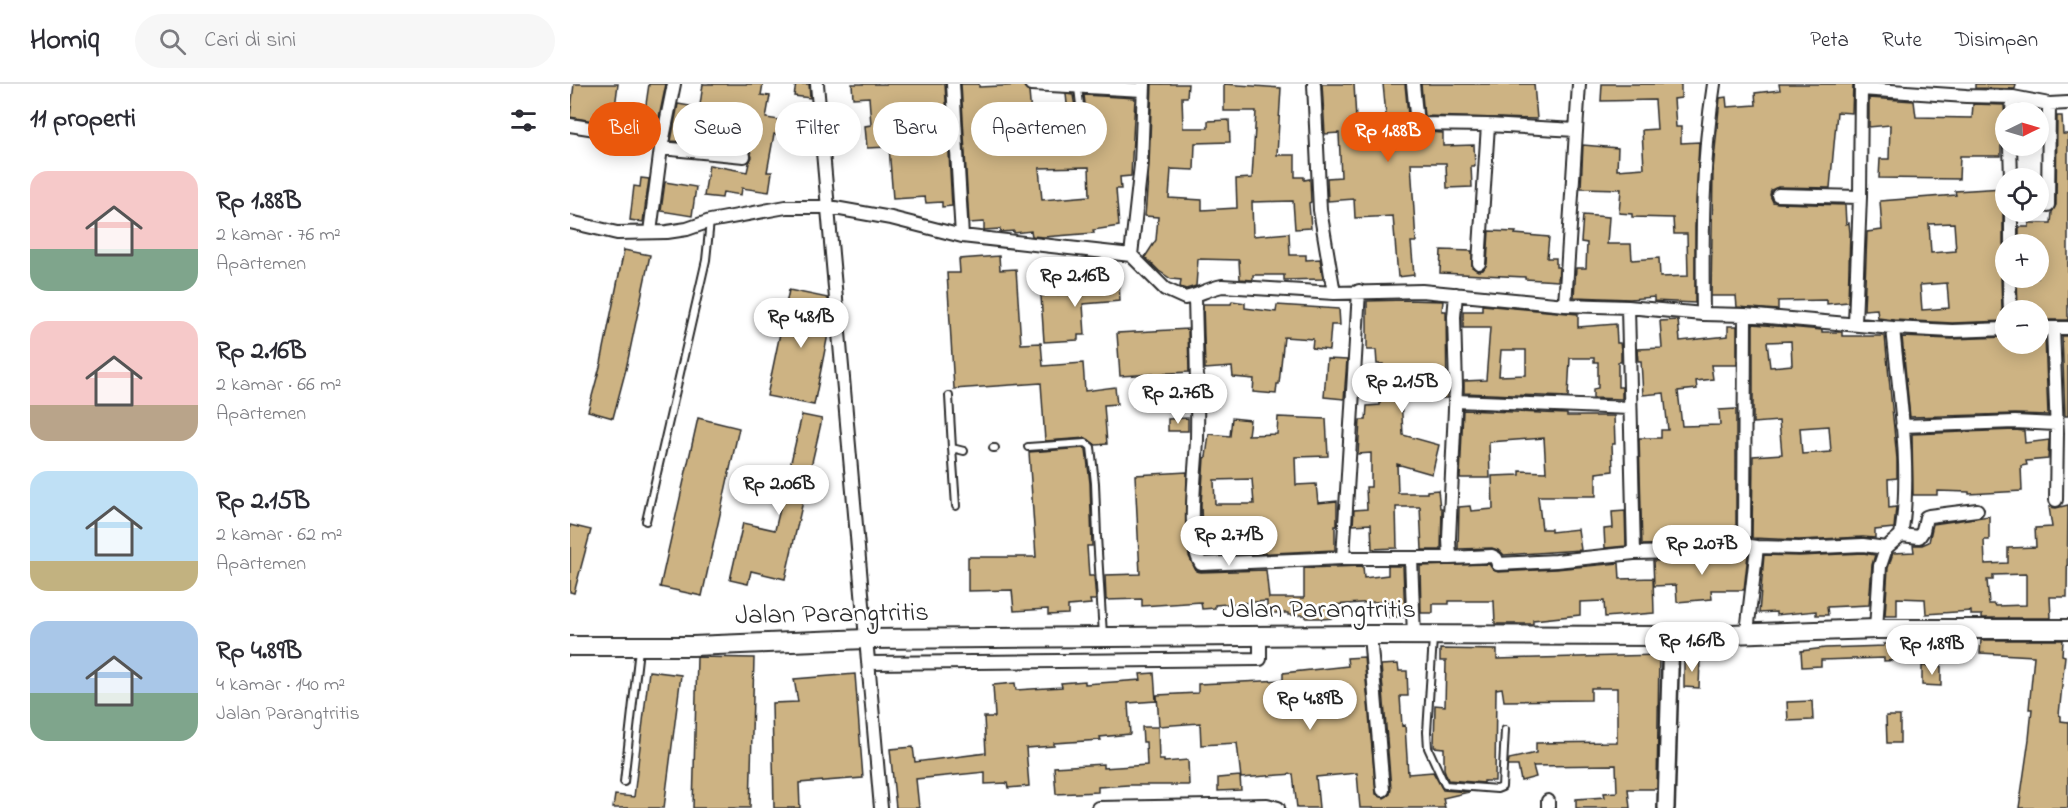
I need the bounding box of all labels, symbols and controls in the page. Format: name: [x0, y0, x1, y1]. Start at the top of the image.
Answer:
search box: [135, 14, 555, 68]
text: Homiq: [30, 21, 99, 62]
icon: search: [156, 25, 189, 58]
text: Cari di sini: [204, 25, 296, 57]
text: Peta: [1810, 26, 1849, 56]
text: Rute: [1882, 26, 1922, 56]
text: Disimpan: [1955, 26, 2038, 56]
text: 11 properti: [30, 101, 136, 139]
chip: Beli: [588, 102, 661, 156]
chip: Sewa: [673, 102, 763, 156]
chip: Filter: [775, 102, 861, 156]
chip: Baru: [873, 102, 959, 156]
chip: Apartemen: [971, 102, 1107, 156]
north arrow: [1995, 102, 2049, 156]
map controls: [1995, 102, 2049, 354]
icon: filters: [507, 104, 540, 137]
pin: Rp 1.88B: [1326, 112, 1450, 163]
text: Rp 1.88B: [1355, 117, 1421, 146]
button: locate: [1995, 168, 2049, 222]
text: Rp 1.88B: [216, 183, 302, 221]
icon: home: [78, 195, 150, 267]
text: 2 kamar · 76 m²: [216, 221, 341, 250]
button: +: [1995, 234, 2049, 288]
text: Apartemen: [216, 250, 306, 279]
pin: Rp 2.16B: [1013, 257, 1137, 308]
text: Rp 2.16B: [1040, 262, 1110, 291]
pin: Rp 4.81B: [739, 298, 863, 349]
button: −: [1995, 300, 2049, 354]
text: Rp 4.81B: [768, 303, 834, 332]
text: Rp 2.16B: [216, 333, 306, 371]
icon: home: [78, 345, 150, 417]
pin: Rp 2.15B: [1340, 363, 1464, 414]
text: Rp 2.15B: [1366, 368, 1438, 397]
text: 2 kamar · 66 m²: [216, 371, 341, 400]
pin: Rp 2.76B: [1116, 374, 1240, 425]
text: Rp 2.76B: [1142, 379, 1214, 408]
text: Apartemen: [216, 400, 306, 429]
pin: Rp 2.06B: [717, 465, 841, 516]
text: Rp 2.06B: [743, 470, 815, 499]
text: Rp 2.15B: [216, 483, 310, 521]
icon: home: [78, 495, 150, 567]
pin: Rp 2.71B: [1167, 516, 1291, 567]
text: 2 kamar · 62 m²: [216, 521, 342, 550]
text: Rp 2.71B: [1194, 521, 1264, 550]
pin: Rp 2.07B: [1640, 525, 1764, 576]
text: Rp 2.07B: [1666, 530, 1738, 559]
text: Apartemen: [216, 550, 306, 579]
street label: Jalan Parangtritis: [1222, 591, 1416, 630]
street label: Jalan Parangtritis: [735, 594, 929, 636]
pin: Rp 1.61B: [1630, 622, 1754, 673]
pin: Rp 1.89B: [1870, 625, 1994, 676]
text: Rp 1.61B: [1659, 627, 1725, 656]
text: Rp 1.89B: [1900, 630, 1964, 659]
text: Rp 4.89B: [216, 633, 302, 671]
icon: home: [78, 645, 150, 717]
text: 4 kamar · 140 m²: [216, 671, 345, 700]
pin: Rp 4.89B: [1248, 680, 1372, 731]
text: Rp 4.89B: [1277, 685, 1343, 714]
text: Jalan Parangtritis: [216, 700, 360, 729]

